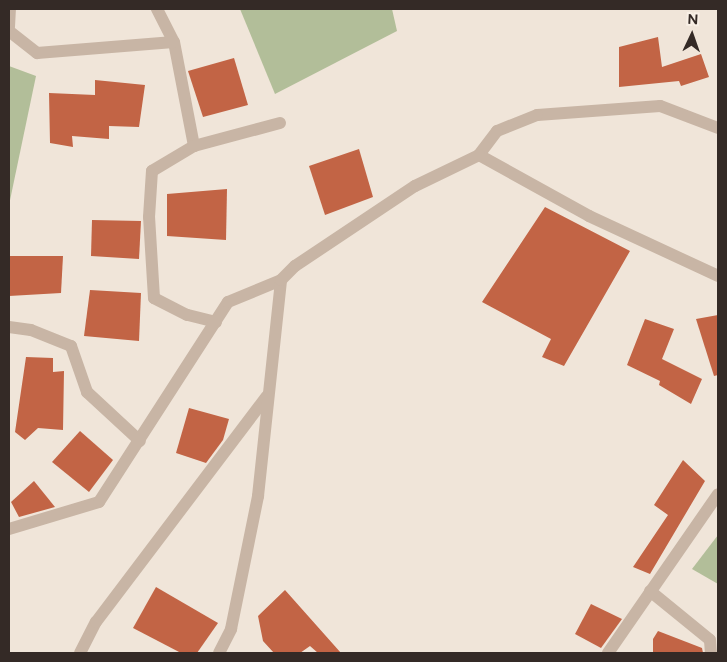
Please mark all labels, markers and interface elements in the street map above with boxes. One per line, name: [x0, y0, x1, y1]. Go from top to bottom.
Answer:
north arrow: [667, 10, 717, 60]
text: N: [687, 11, 699, 28]

